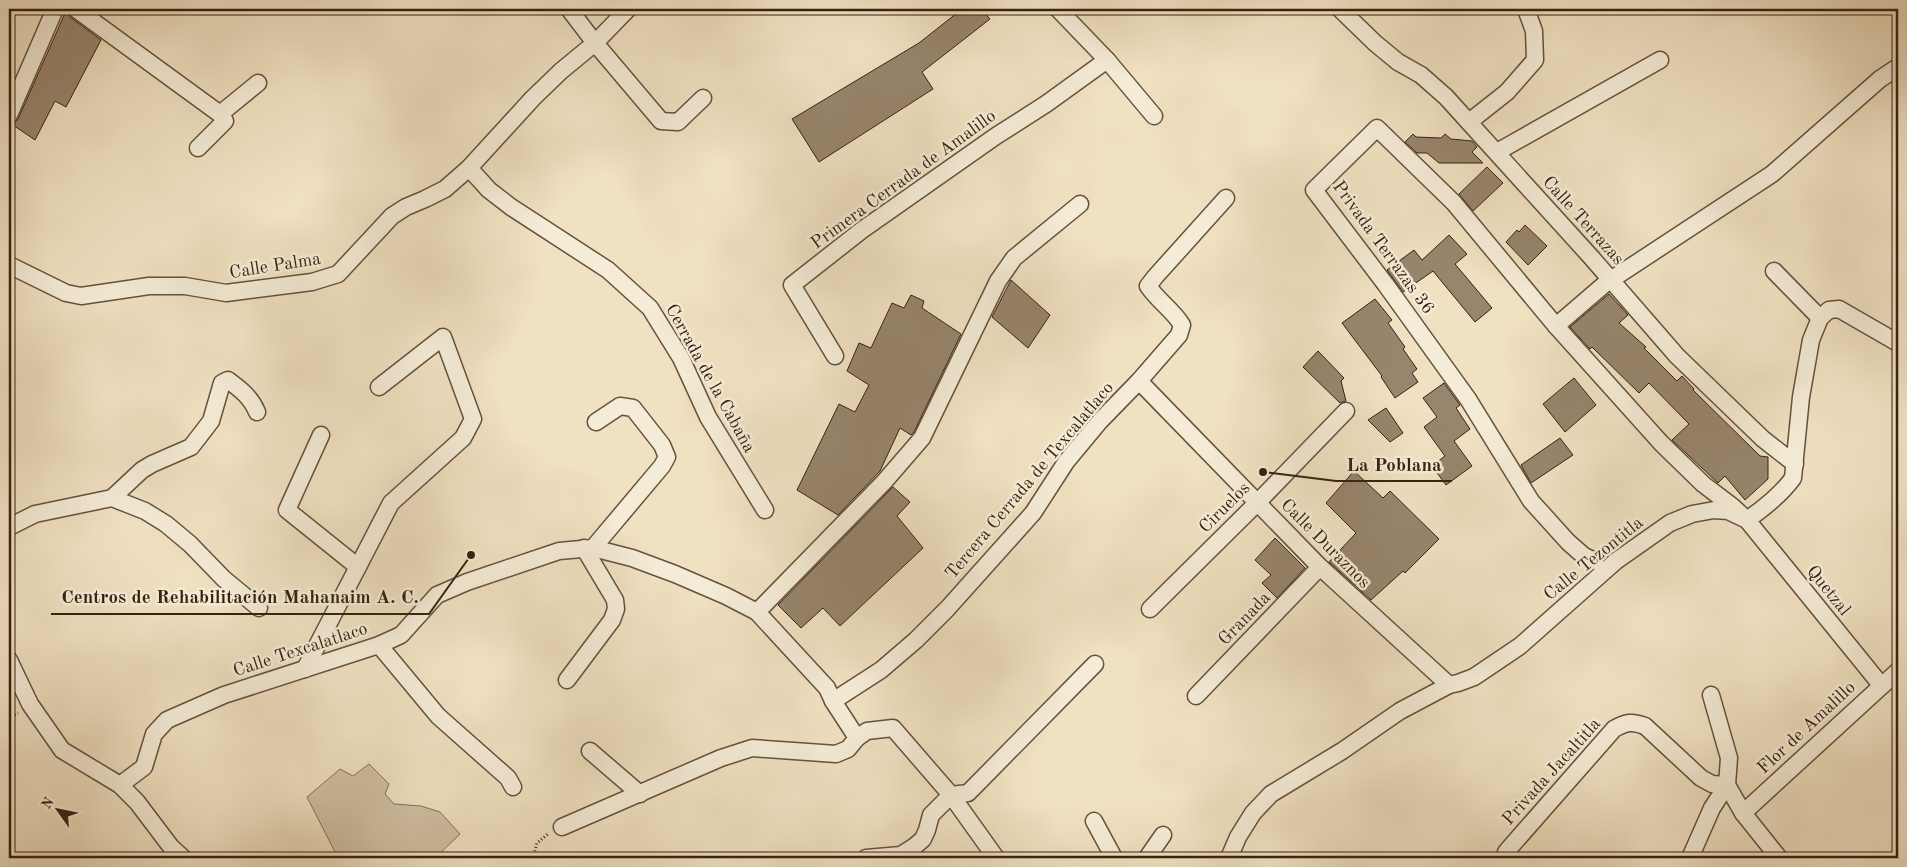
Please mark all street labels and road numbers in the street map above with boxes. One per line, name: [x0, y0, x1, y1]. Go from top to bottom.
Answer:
street label: Primera Cerrada de Amalillo: [808, 107, 999, 253]
street label: Calle Terrazas: [1539, 173, 1628, 269]
street label: Privada Terrazas 36: [1329, 178, 1437, 318]
street label: Calle Palma: [228, 250, 322, 282]
street label: Cerrada de la Cabaña: [662, 301, 758, 456]
street label: Tercera Cerrada de Texcalatlaco: [942, 379, 1117, 583]
street label: Ciruelos: [1196, 479, 1254, 537]
street label: Calle Duraznos: [1277, 496, 1374, 592]
street label: Calle Tezontitla: [1541, 513, 1647, 604]
street label: Quetzal: [1803, 562, 1854, 619]
street label: Granada: [1215, 589, 1274, 649]
street label: Calle Texcalatlaco: [231, 620, 370, 680]
street label: Flor de Amalillo: [1754, 678, 1859, 777]
street label: Privada Jacaltitla: [1499, 715, 1604, 829]

